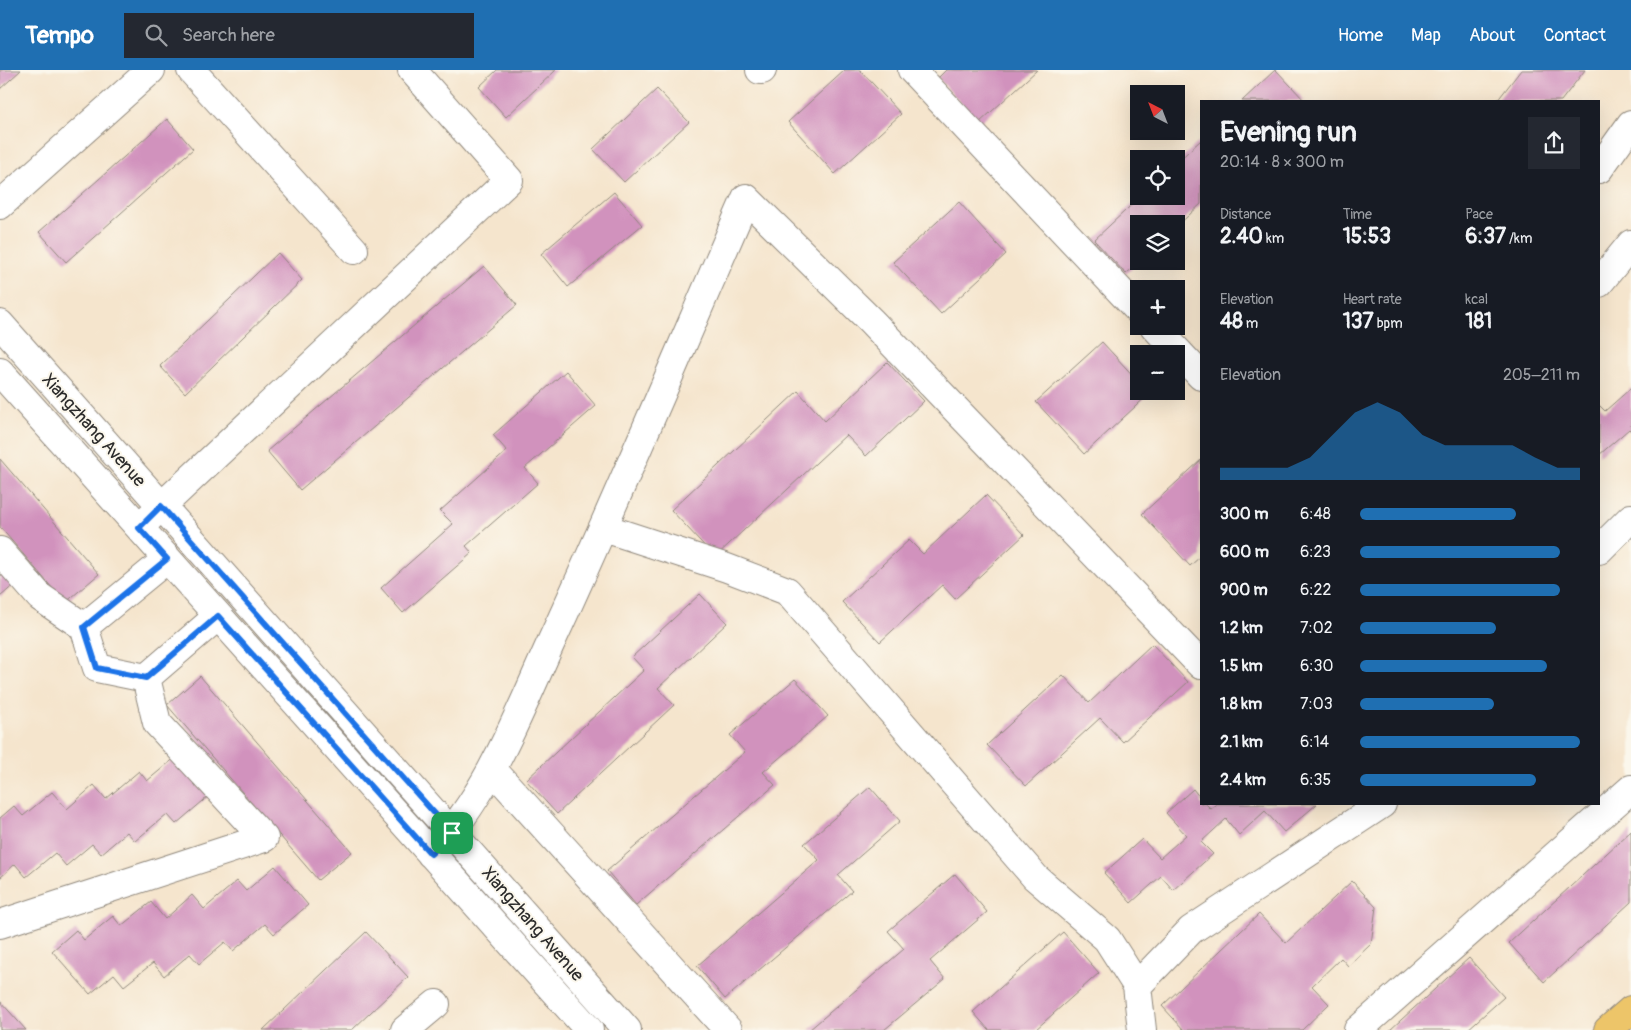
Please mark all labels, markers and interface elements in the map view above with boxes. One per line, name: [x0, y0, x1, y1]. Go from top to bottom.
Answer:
search box: [124, 13, 474, 58]
text: Tempo: [25, 21, 94, 50]
icon: search: [142, 21, 170, 49]
text: Search here: [182, 23, 275, 47]
text: Home: [1338, 24, 1383, 47]
text: Map: [1411, 24, 1441, 47]
text: About: [1469, 24, 1515, 47]
text: Contact: [1543, 24, 1606, 47]
north arrow: [1130, 85, 1185, 140]
map controls: [1130, 85, 1185, 400]
text: Evening run: [1220, 115, 1357, 150]
button: share: [1528, 117, 1580, 169]
button: locate: [1130, 150, 1185, 205]
text: 20:14 · 8 × 300 m: [1220, 152, 1344, 172]
text: Distance: [1220, 206, 1271, 223]
text: Time: [1343, 206, 1372, 223]
text: Pace: [1465, 206, 1493, 223]
button: layers: [1130, 215, 1185, 270]
text: 2.40: [1220, 223, 1263, 250]
text: 15:53: [1343, 223, 1391, 250]
text: 6:37: [1465, 223, 1506, 250]
text: km: [1263, 230, 1284, 247]
text: /km: [1506, 230, 1532, 247]
button: +: [1130, 280, 1185, 335]
text: Elevation: [1220, 291, 1273, 308]
text: Heart rate: [1343, 291, 1402, 308]
text: kcal: [1465, 291, 1488, 308]
text: 48: [1220, 308, 1243, 335]
text: 137: [1343, 308, 1374, 335]
text: 181: [1465, 308, 1492, 335]
text: m: [1243, 315, 1258, 332]
text: bpm: [1374, 315, 1403, 332]
button: −: [1130, 345, 1185, 400]
text: Elevation: [1220, 365, 1281, 385]
text: 205–211 m: [1503, 365, 1580, 385]
street label: Xiangzhang Avenue: [37, 369, 151, 492]
text: 300 m: [1220, 504, 1268, 524]
text: 6:48: [1300, 504, 1331, 524]
text: 600 m: [1220, 542, 1269, 562]
text: 6:23: [1300, 542, 1331, 562]
text: 900 m: [1220, 580, 1268, 600]
text: 6:22: [1300, 580, 1331, 600]
text: 1.2 km: [1220, 618, 1263, 638]
text: 7:02: [1300, 618, 1333, 638]
text: 1.5 km: [1220, 656, 1263, 676]
text: 6:30: [1300, 656, 1333, 676]
text: 1.8 km: [1220, 694, 1262, 714]
text: 7:03: [1300, 694, 1333, 714]
text: 2.1 km: [1220, 732, 1263, 752]
text: 6:14: [1300, 732, 1329, 752]
text: 2.4 km: [1220, 770, 1266, 790]
text: 6:35: [1300, 770, 1331, 790]
pin: [431, 812, 473, 854]
icon: arrive: [438, 819, 466, 847]
street label: Xiangzhang Avenue: [477, 862, 589, 987]

